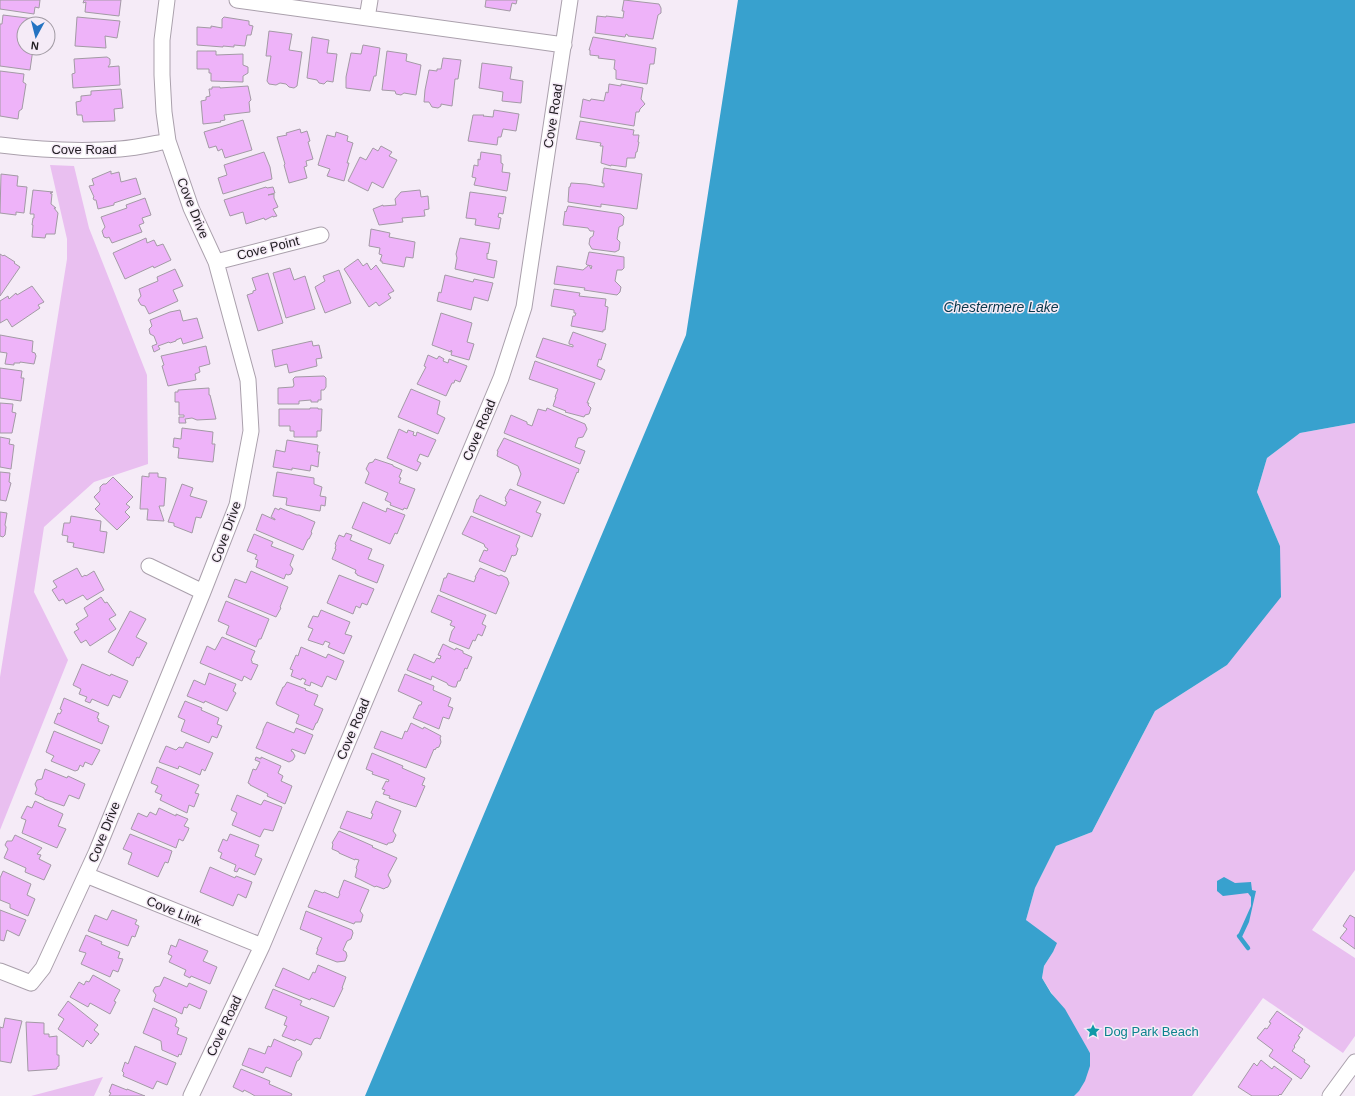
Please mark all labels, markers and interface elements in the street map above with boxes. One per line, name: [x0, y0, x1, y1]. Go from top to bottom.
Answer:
north arrow: [16, 16, 56, 56]
text: N: [30, 39, 39, 52]
street label: Cove Road: [541, 83, 565, 149]
street label: Cove Road: [51, 142, 117, 157]
street label: Cove Drive: [174, 175, 212, 241]
street label: Cove Point: [235, 233, 301, 263]
water label: Chestermere Lake: [943, 299, 1059, 315]
street label: Cove Road: [459, 397, 499, 463]
street label: Cove Drive: [208, 499, 244, 565]
street label: Cove Road: [333, 696, 373, 762]
street label: Cove Drive: [85, 799, 123, 865]
street label: Cove Link: [144, 893, 204, 929]
street label: Cove Road: [203, 993, 245, 1059]
place icon: Dog Park Beach: [1085, 1023, 1101, 1039]
place label: Dog Park Beach: [1104, 1024, 1199, 1039]

